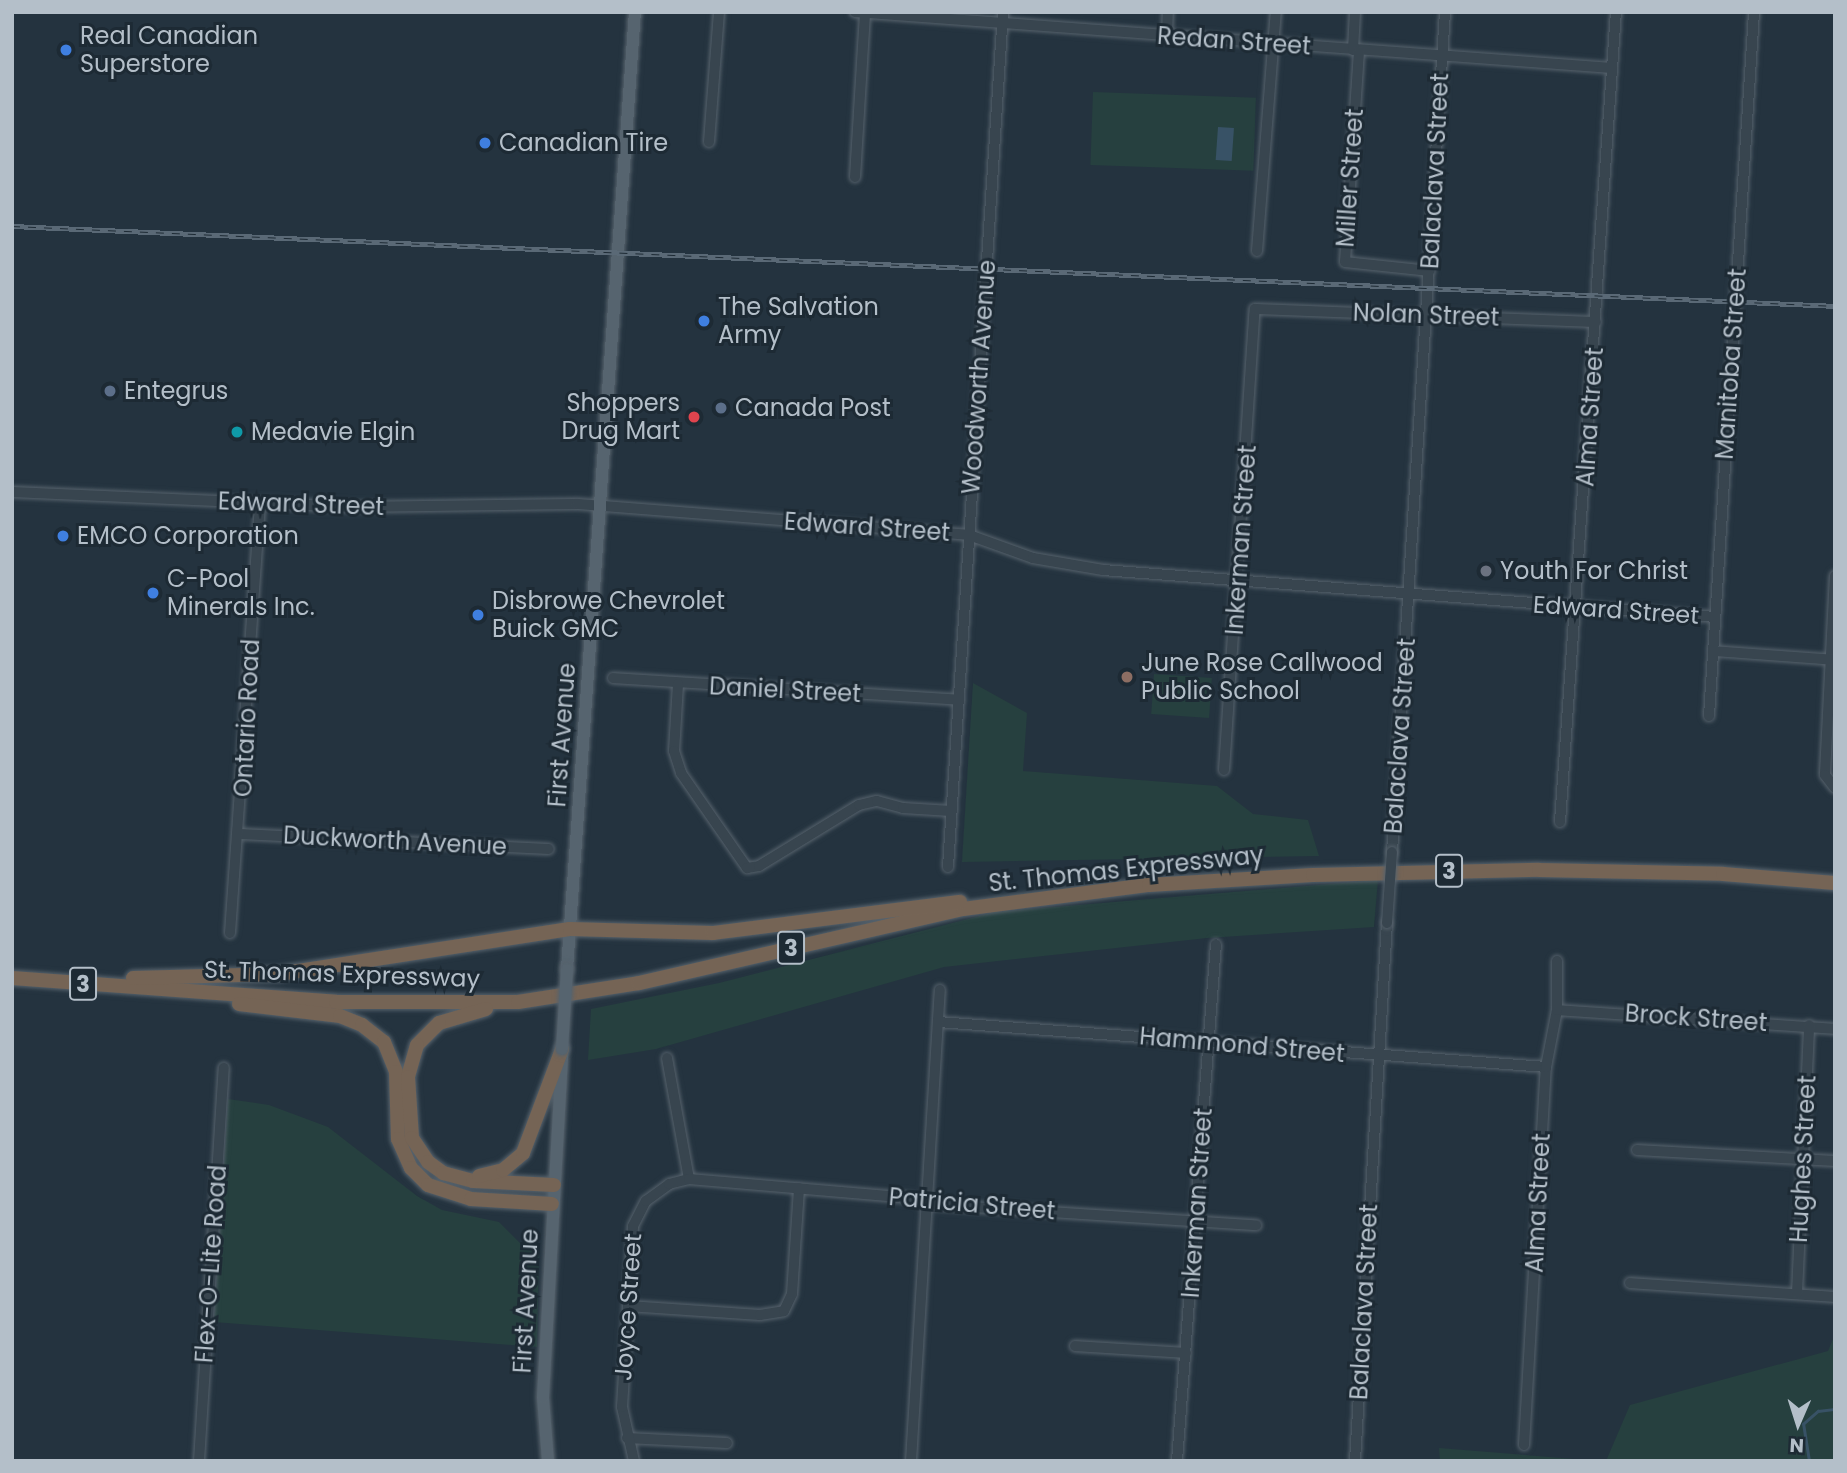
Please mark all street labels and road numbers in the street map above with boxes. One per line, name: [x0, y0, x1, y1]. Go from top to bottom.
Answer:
street label: Redan Street: [1156, 21, 1312, 61]
street label: Balaclava Street: [1415, 72, 1455, 270]
street label: Miller Street: [1331, 108, 1369, 248]
street label: Woodworth Avenue: [956, 259, 1002, 495]
street label: Manitoba Street: [1710, 268, 1752, 460]
street label: Nolan Street: [1352, 298, 1500, 332]
street label: Alma Street: [1571, 346, 1609, 488]
street label: Inkerman Street: [1220, 444, 1262, 636]
street label: Edward Street: [217, 487, 385, 521]
street label: Edward Street: [783, 507, 951, 547]
street label: Edward Street: [1532, 590, 1700, 630]
street label: Balaclava Street: [1379, 637, 1421, 835]
street label: Ontario Road: [228, 638, 266, 798]
street label: First Avenue: [543, 662, 581, 808]
street label: Daniel Street: [708, 672, 862, 708]
street label: Duckworth Avenue: [282, 821, 508, 861]
street label: St. Thomas Expressway: [987, 840, 1265, 898]
road number: 3: [1435, 852, 1463, 890]
road number: 3: [777, 928, 805, 967]
street label: St. Thomas Expressway: [203, 955, 481, 993]
road number: 3: [69, 965, 97, 1004]
street label: Brock Street: [1624, 999, 1768, 1037]
street label: Hammond Street: [1138, 1022, 1346, 1068]
street label: Hughes Street: [1784, 1075, 1822, 1243]
street label: Inkerman Street: [1176, 1107, 1218, 1299]
street label: Alma Street: [1520, 1132, 1556, 1274]
street label: Flex-O-Lite Road: [190, 1164, 232, 1364]
street label: Patricia Street: [888, 1182, 1056, 1226]
street label: Balaclava Street: [1344, 1203, 1384, 1401]
street label: First Avenue: [508, 1228, 544, 1374]
street label: Joyce Street: [608, 1232, 648, 1382]

